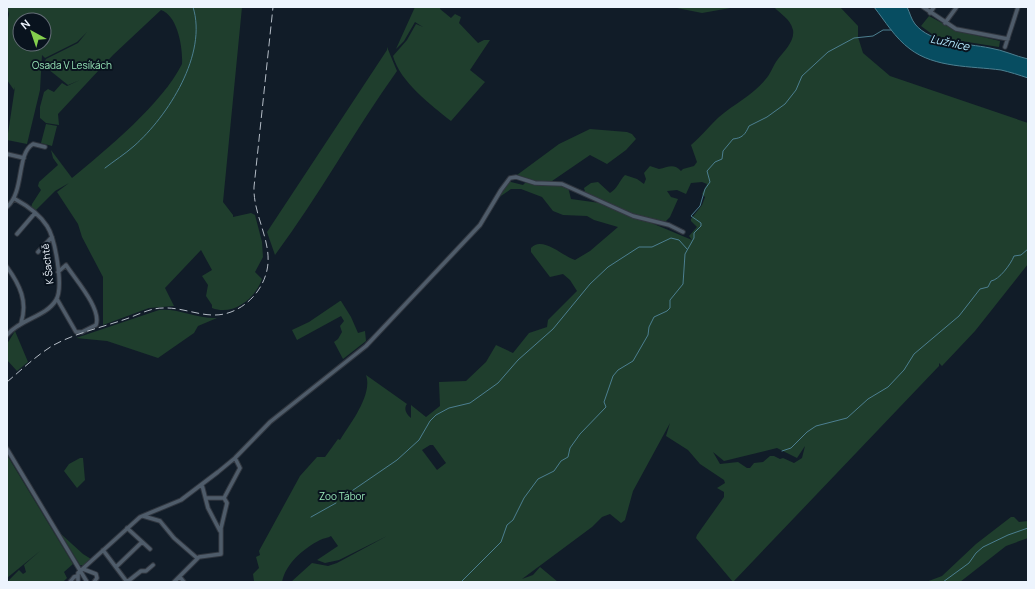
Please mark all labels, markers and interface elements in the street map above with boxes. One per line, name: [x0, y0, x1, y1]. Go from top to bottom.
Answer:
north arrow: [12, 12, 52, 52]
text: N: [17, 16, 33, 32]
water label: Lužnice: [929, 31, 971, 54]
park label: Osada V Lesíkách: [32, 58, 112, 72]
street label: K Šachtě: [38, 243, 56, 285]
park label: Zoo Tábor: [319, 489, 366, 503]

